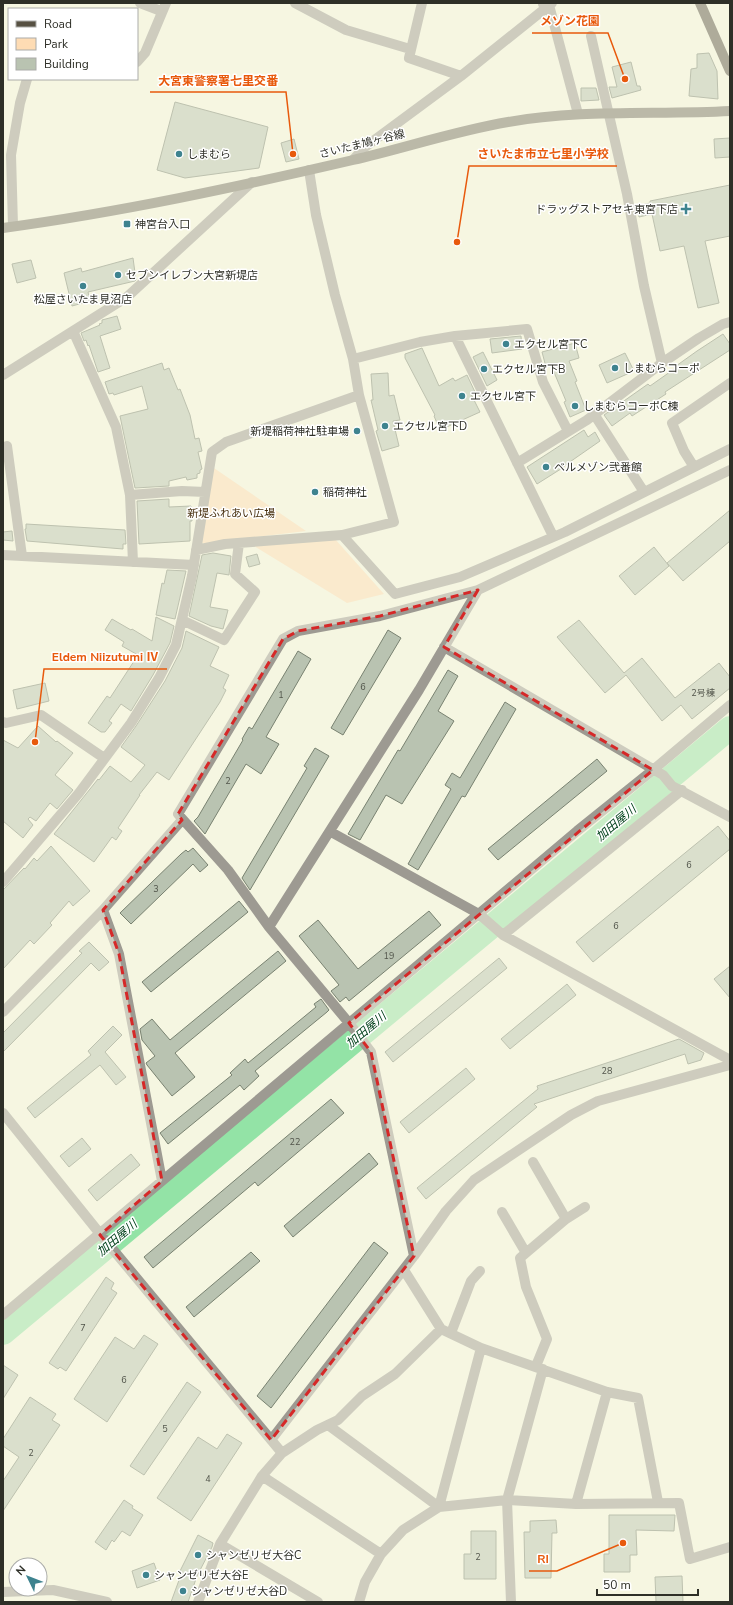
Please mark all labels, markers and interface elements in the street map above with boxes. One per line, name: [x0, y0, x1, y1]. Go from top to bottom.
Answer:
legend: [8, 8, 138, 80]
callout: メゾン花園: [532, 9, 608, 33]
text: メゾン花園: [540, 13, 600, 29]
text: Road: [44, 16, 72, 32]
text: Park: [44, 36, 69, 52]
text: Building: [44, 56, 89, 72]
callout: 大宮東警察署七里交番: [150, 68, 286, 92]
text: 大宮東警察署七里交番: [158, 73, 279, 89]
street label: さいたま鳩ヶ谷線: [318, 126, 406, 162]
callout: さいたま市立七里小学校: [469, 142, 617, 166]
text: さいたま市立七里小学校: [477, 146, 609, 162]
place label: しまむら: [187, 147, 231, 162]
marker: しまむら: [174, 149, 184, 159]
place label: ドラッグストアセキ東宮下店: [535, 202, 678, 217]
marker: ドラッグストアセキ東宮下店: [681, 204, 691, 214]
place label: 神宮台入口: [135, 217, 190, 232]
marker: 神宮台入口: [122, 219, 132, 229]
place label: セブンイレブン大宮新堤店: [126, 268, 258, 283]
marker: セブンイレブン大宮新堤店: [113, 270, 123, 280]
marker: 松屋さいたま見沼店: [78, 281, 88, 291]
place label: 松屋さいたま見沼店: [34, 292, 132, 307]
place label: エクセル宮下C: [514, 337, 587, 352]
marker: エクセル宮下C: [501, 339, 511, 349]
place label: しまむらコーポ: [623, 361, 700, 376]
place label: エクセル宮下B: [492, 362, 565, 377]
marker: しまむらコーポ: [610, 363, 620, 373]
marker: エクセル宮下B: [479, 364, 489, 374]
place label: エクセル宮下: [470, 389, 536, 404]
marker: エクセル宮下: [457, 391, 467, 401]
place label: しまむらコーポC棟: [583, 399, 678, 414]
marker: しまむらコーポC棟: [570, 401, 580, 411]
place label: エクセル宮下D: [393, 419, 467, 434]
marker: エクセル宮下D: [380, 421, 390, 431]
place label: 新堤稲荷神社駐車場: [250, 424, 349, 439]
marker: 新堤稲荷神社駐車場: [352, 426, 362, 436]
place label: ベルメゾン弐番館: [554, 460, 642, 475]
marker: ベルメゾン弐番館: [541, 462, 551, 472]
place label: 稲荷神社: [323, 485, 367, 500]
marker: 稲荷神社: [310, 487, 320, 497]
park label: 新堤ふれあい広場: [187, 506, 275, 521]
callout: Eldem Niizutumi Ⅳ: [44, 645, 167, 669]
text: Eldem Niizutumi Ⅳ: [52, 649, 158, 665]
house number: 6: [360, 681, 366, 693]
house number: 2号棟: [691, 687, 716, 699]
house number: 1: [278, 689, 284, 701]
house number: 2: [225, 775, 231, 787]
water label: 加田屋川: [592, 800, 641, 845]
house number: 6: [686, 859, 692, 871]
house number: 3: [153, 883, 159, 895]
house number: 6: [613, 920, 619, 932]
house number: 19: [384, 950, 394, 962]
water label: 加田屋川: [342, 1007, 391, 1052]
house number: 28: [602, 1065, 612, 1077]
house number: 22: [290, 1136, 300, 1148]
water label: 加田屋川: [93, 1215, 142, 1260]
house number: 7: [80, 1322, 86, 1334]
house number: 6: [121, 1374, 127, 1386]
house number: 5: [162, 1423, 168, 1435]
house number: 2: [28, 1447, 34, 1459]
house number: 4: [205, 1473, 211, 1485]
callout: RI: [529, 1547, 557, 1571]
place label: シャンゼリゼ大谷C: [206, 1548, 301, 1563]
marker: シャンゼリゼ大谷C: [193, 1550, 203, 1560]
house number: 2: [475, 1551, 481, 1563]
text: RI: [537, 1551, 549, 1567]
north arrow: [8, 1557, 48, 1597]
text: N: [13, 1562, 29, 1579]
place label: シャンゼリゼ大谷E: [154, 1568, 248, 1583]
marker: シャンゼリゼ大谷E: [141, 1570, 151, 1580]
scale bar: [597, 1571, 698, 1597]
text: 50 m: [603, 1577, 631, 1593]
place label: シャンゼリゼ大谷D: [191, 1584, 287, 1599]
marker: シャンゼリゼ大谷D: [178, 1586, 188, 1596]

